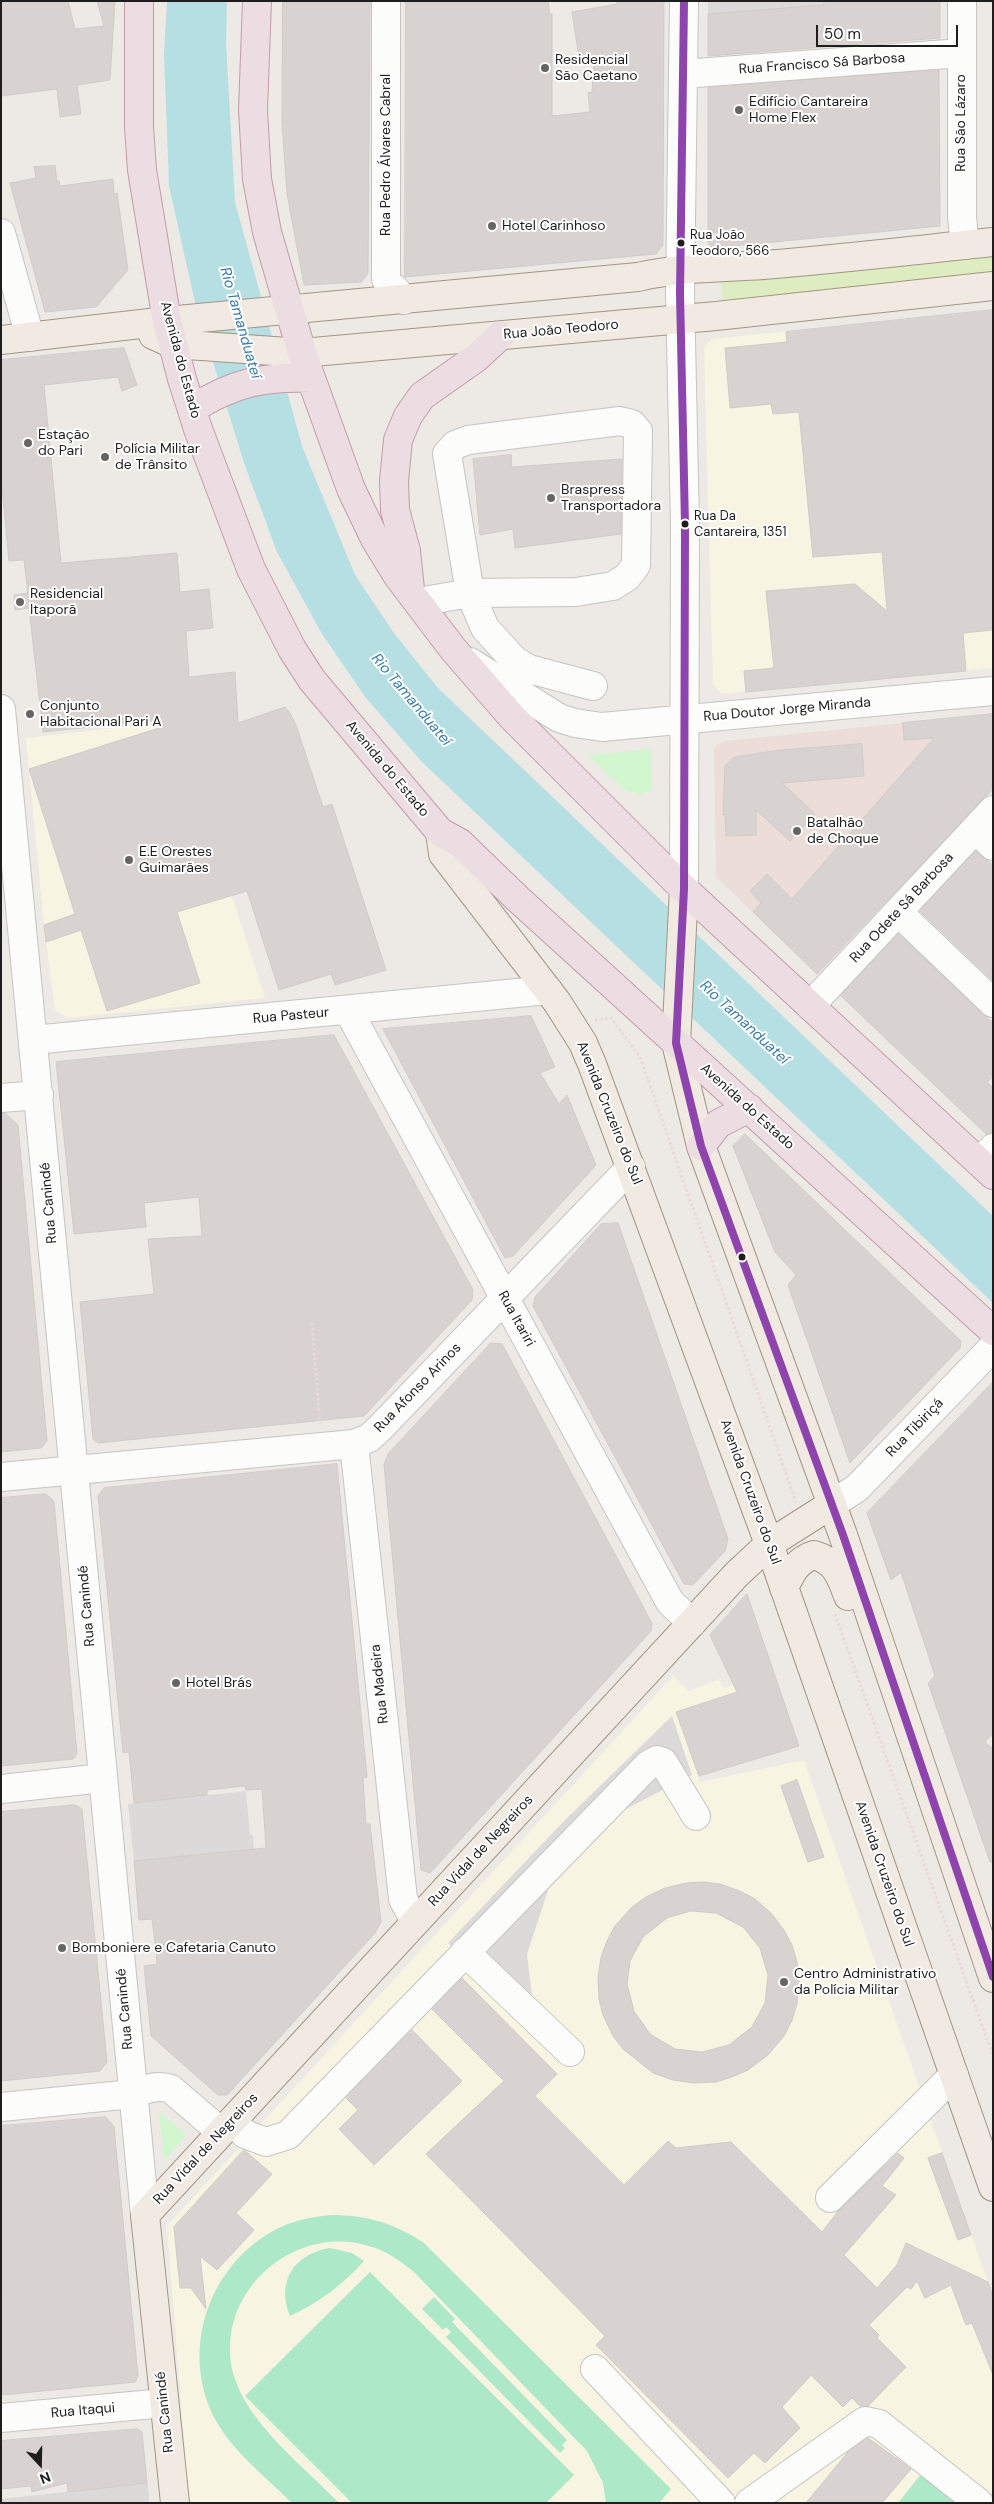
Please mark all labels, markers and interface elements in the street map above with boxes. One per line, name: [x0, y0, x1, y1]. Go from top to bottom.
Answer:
scale bar: [819, 15, 962, 47]
text: 50 m: [824, 24, 861, 44]
street label: Rua Francisco Sá Barbosa: [738, 50, 906, 78]
place label: Residencial São Caetano: [555, 52, 638, 84]
marker: Residencial São Caetano: [539, 62, 551, 74]
street label: Rua Pedro Álvares Cabral: [378, 74, 394, 236]
street label: Rua São Lázaro: [953, 74, 969, 172]
place label: Edifício Cantareira Home Flex: [749, 94, 868, 126]
marker: Edifício Cantareira Home Flex: [733, 104, 745, 116]
place label: Hotel Carinhoso: [502, 218, 606, 234]
marker: Hotel Carinhoso: [486, 220, 498, 232]
place label: Rua João Teodoro, 566: [690, 228, 769, 259]
marker: Rua João Teodoro, 566: [676, 238, 686, 248]
water label: Rio Tamanduateí: [215, 265, 265, 381]
street label: Avenida do Estado: [156, 300, 204, 420]
street label: Rua João Teodoro: [503, 317, 619, 343]
place label: Estação do Pari: [38, 427, 90, 460]
marker: Estação do Pari: [22, 437, 34, 449]
place label: Polícia Militar de Trânsito: [115, 441, 200, 474]
marker: Polícia Militar de Trânsito: [99, 451, 111, 463]
place label: Braspress Transportadora: [561, 482, 661, 514]
marker: Braspress Transportadora: [545, 492, 557, 504]
place label: Rua Da Cantareira, 1351: [694, 509, 787, 540]
marker: Rua Da Cantareira, 1351: [680, 519, 690, 529]
place label: Residencial Itaporã: [30, 586, 103, 618]
marker: Residencial Itaporã: [14, 596, 26, 608]
water label: Rio Tamanduateí: [367, 650, 455, 750]
street label: Rua Doutor Jorge Miranda: [703, 694, 871, 726]
place label: Conjunto Habitacional Pari A: [40, 698, 162, 730]
marker: Conjunto Habitacional Pari A: [24, 708, 36, 720]
street label: Avenida do Estado: [342, 717, 432, 821]
place label: Batalhão de Choque: [807, 815, 879, 848]
marker: Batalhão de Choque: [791, 825, 803, 837]
place label: E.E Orestes Guimarães: [139, 844, 212, 876]
street label: Rua Odete Sá Barbosa: [847, 849, 957, 967]
marker: E.E Orestes Guimarães: [123, 854, 135, 866]
water label: Rio Tamanduateí: [696, 977, 792, 1069]
street label: Rua Pasteur: [252, 1004, 330, 1028]
street label: Avenida Cruzeiro do Sul: [573, 1039, 645, 1187]
street label: Avenida do Estado: [697, 1060, 797, 1154]
street label: Rua Canindé: [37, 1162, 61, 1244]
unlabelled marker: [737, 1252, 747, 1262]
street label: Rua Itariri: [494, 1288, 538, 1350]
street label: Rua Afonso Arinos: [371, 1340, 465, 1436]
street label: Rua Tibiriçá: [883, 1395, 947, 1461]
street label: Avenida Cruzeiro do Sul: [716, 1417, 784, 1567]
street label: Rua Canindé: [75, 1565, 99, 1647]
street label: Rua Madeira: [367, 1643, 393, 1725]
place label: Hotel Brás: [186, 1675, 252, 1691]
marker: Hotel Brás: [170, 1677, 182, 1689]
street label: Rua Vidal de Negreiros: [425, 1792, 537, 1910]
street label: Avenida Cruzeiro do Sul: [851, 1799, 917, 1949]
place label: Bomboniere e Cafetaria Canuto: [72, 1940, 276, 1956]
marker: Bomboniere e Cafetaria Canuto: [56, 1942, 68, 1954]
place label: Centro Administrativo da Polícia Militar: [794, 1966, 936, 1998]
street label: Rua Canindé: [113, 1968, 137, 2050]
marker: Centro Administrativo da Polícia Militar: [778, 1976, 790, 1988]
street label: Rua Vidal de Negreiros: [150, 2090, 262, 2208]
street label: Rua Canindé: [152, 2371, 178, 2453]
street label: Rua Itaqui: [50, 2400, 116, 2422]
north arrow: [15, 2439, 65, 2489]
text: N: [37, 2468, 53, 2488]

